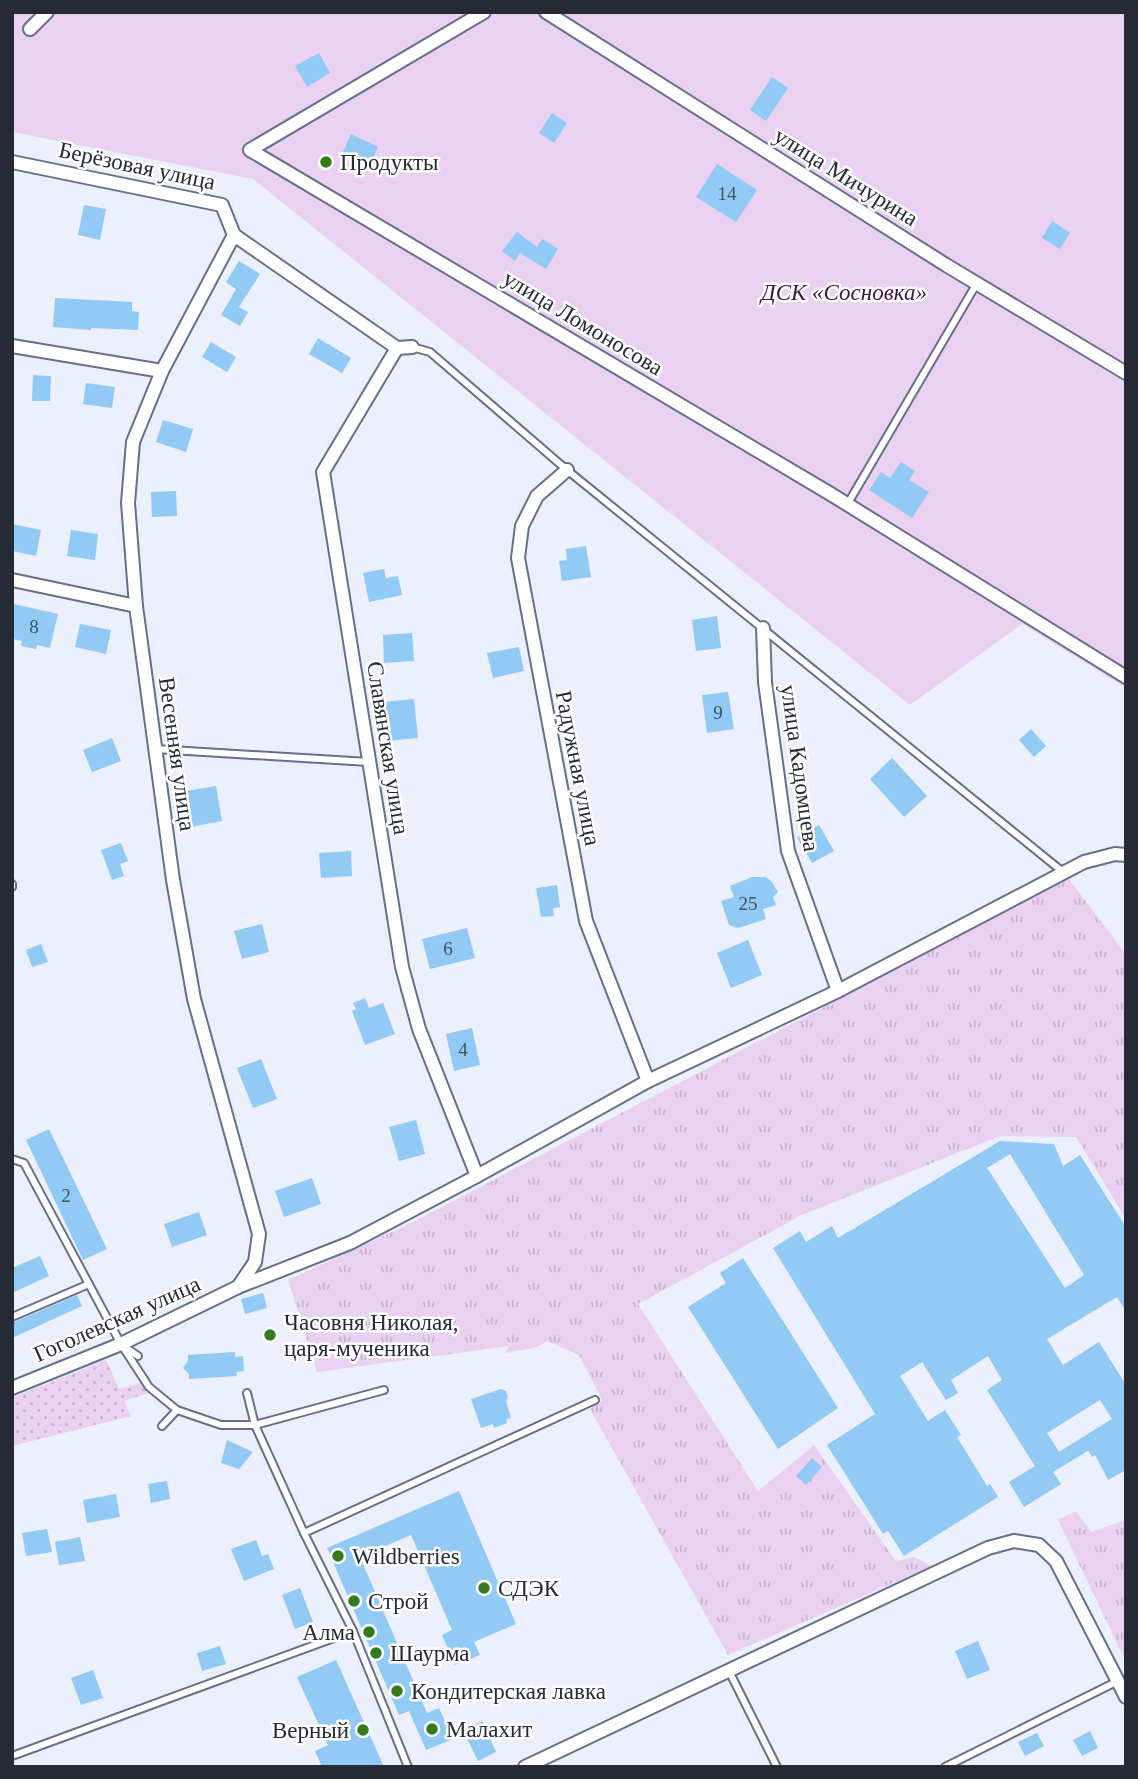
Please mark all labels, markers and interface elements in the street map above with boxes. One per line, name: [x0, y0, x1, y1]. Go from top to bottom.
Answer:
street label: улица Мичурина: [770, 123, 922, 231]
street label: Берёзовая улица: [56, 137, 218, 195]
place label: Продукты: [340, 150, 439, 175]
marker: Продукты: [318, 154, 334, 170]
house number: 14: [718, 183, 737, 204]
street label: улица Ломоносова: [499, 266, 667, 380]
park label: ДСК «Сосновка»: [759, 280, 927, 305]
house number: 8: [29, 616, 39, 637]
street label: Славянская улица: [362, 660, 414, 836]
street label: Весенняя улица: [154, 675, 200, 833]
street label: улица Кадомцева: [776, 683, 824, 853]
street label: Радужная улица: [551, 688, 605, 848]
house number: 9: [713, 702, 723, 723]
house number: 25: [739, 893, 758, 914]
house number: 6: [443, 938, 453, 959]
house number: 4: [458, 1039, 468, 1060]
house number: 2: [61, 1185, 71, 1206]
street label: Гоголевская улица: [30, 1271, 204, 1367]
place label: Часовня Николая, царя-мученика: [284, 1310, 459, 1361]
marker: Часовня Николая, царя-мученика: [262, 1327, 278, 1343]
place label: Wildberries: [352, 1544, 460, 1569]
marker: Wildberries: [330, 1548, 346, 1564]
place label: СДЭК: [498, 1576, 560, 1601]
marker: СДЭК: [476, 1580, 492, 1596]
place label: Строй: [368, 1589, 429, 1614]
marker: Строй: [346, 1593, 362, 1609]
place label: Алма: [302, 1620, 355, 1645]
marker: Алма: [361, 1624, 377, 1640]
place label: Шаурма: [390, 1641, 470, 1666]
marker: Шаурма: [368, 1645, 384, 1661]
place label: Кондитерская лавка: [411, 1679, 606, 1704]
marker: Кондитерская лавка: [389, 1683, 405, 1699]
place label: Малахит: [446, 1717, 532, 1742]
place label: Верный: [272, 1718, 349, 1743]
marker: Малахит: [424, 1721, 440, 1737]
marker: Верный: [355, 1722, 371, 1738]

